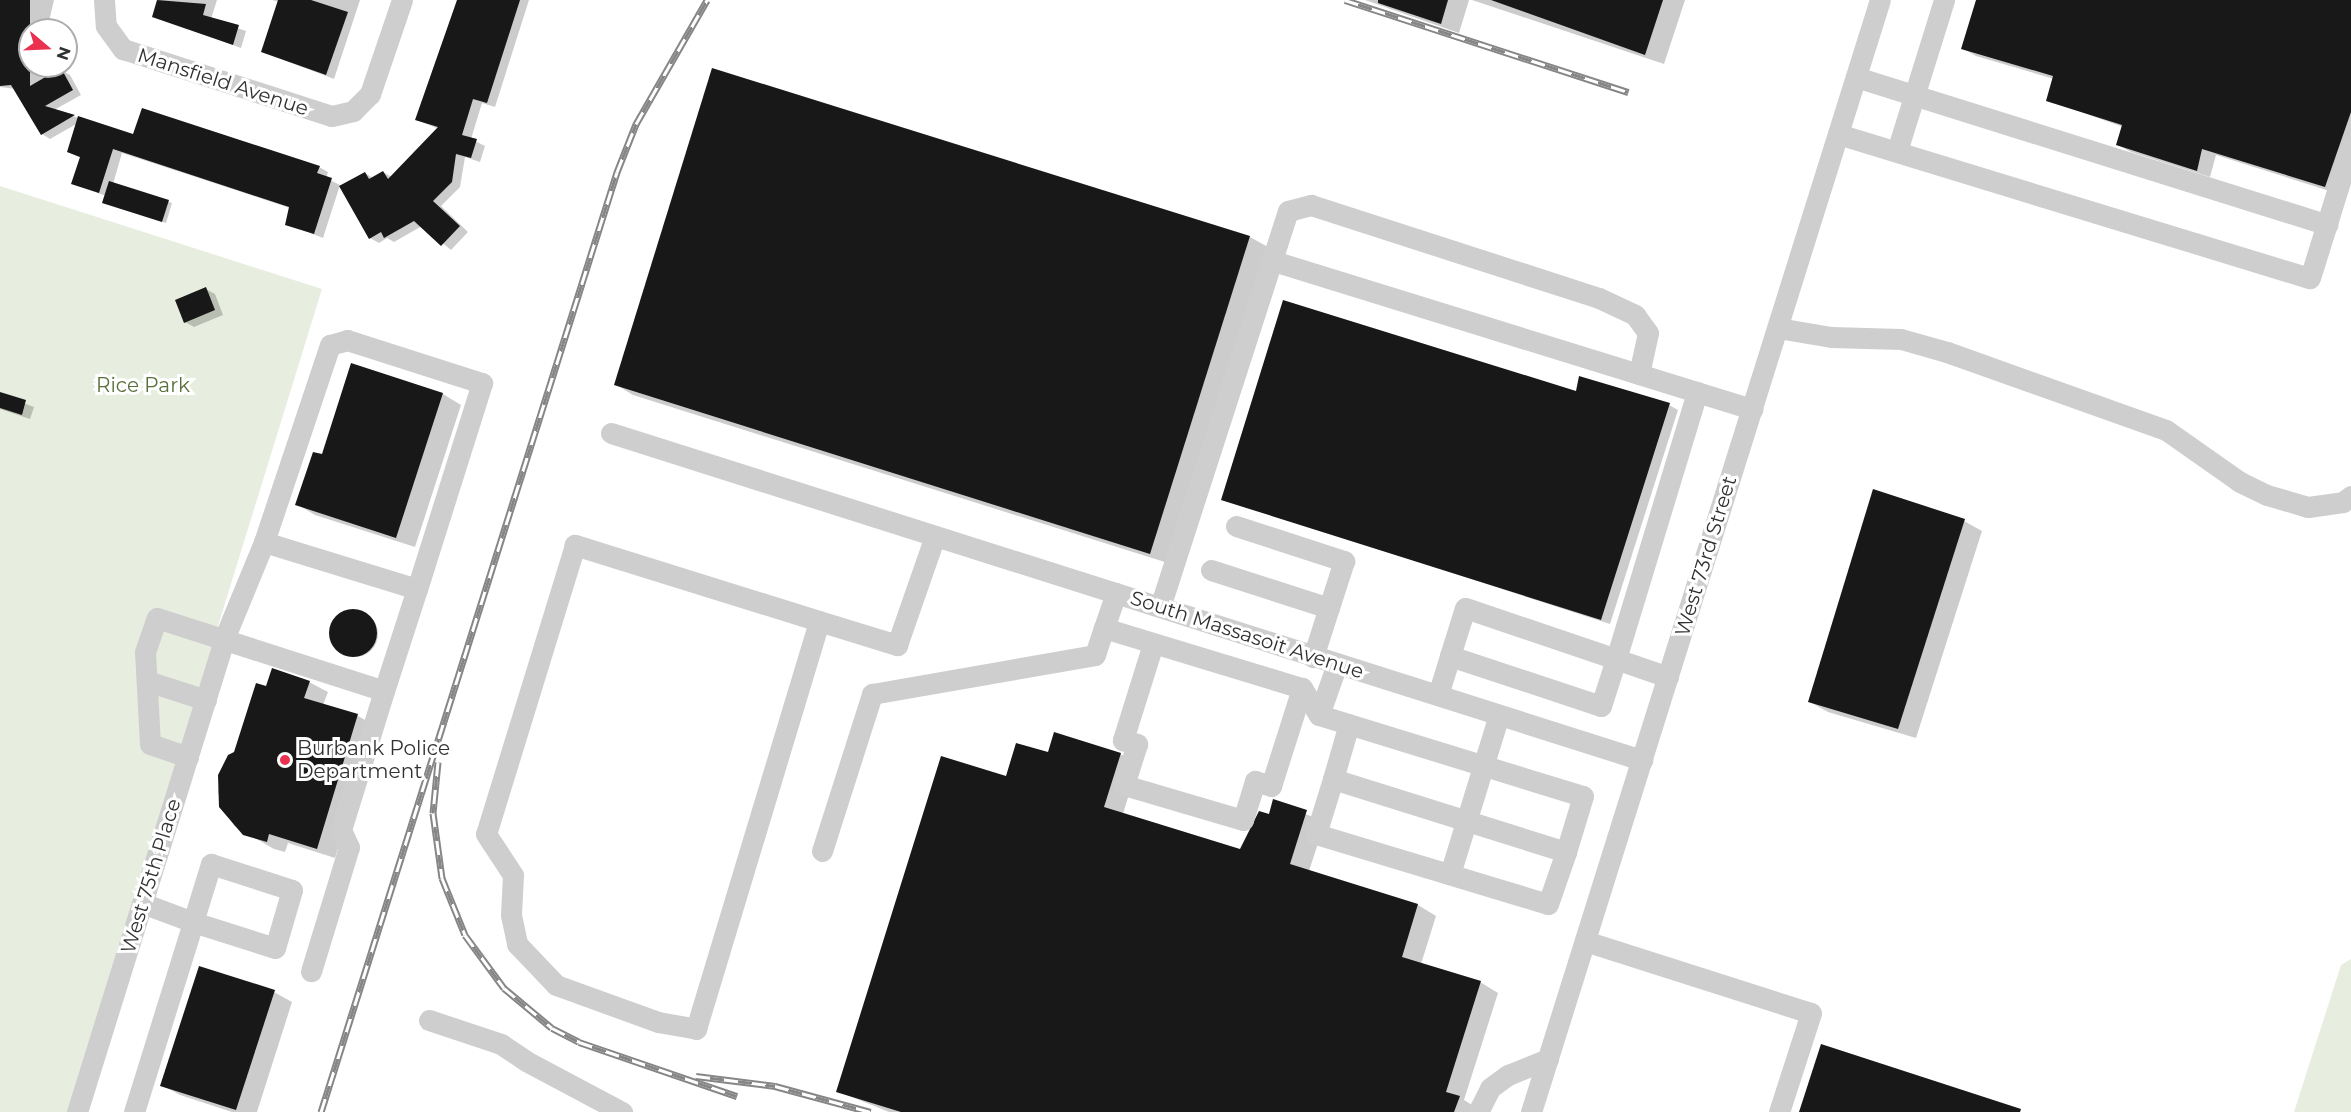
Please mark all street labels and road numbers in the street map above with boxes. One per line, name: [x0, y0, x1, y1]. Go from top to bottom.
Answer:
street label: Mansfield Avenue: [135, 43, 311, 121]
street label: West 73rd Street: [1670, 473, 1742, 639]
street label: South Massasoit Avenue: [1127, 586, 1367, 684]
street label: West 75th Place: [116, 796, 186, 956]

